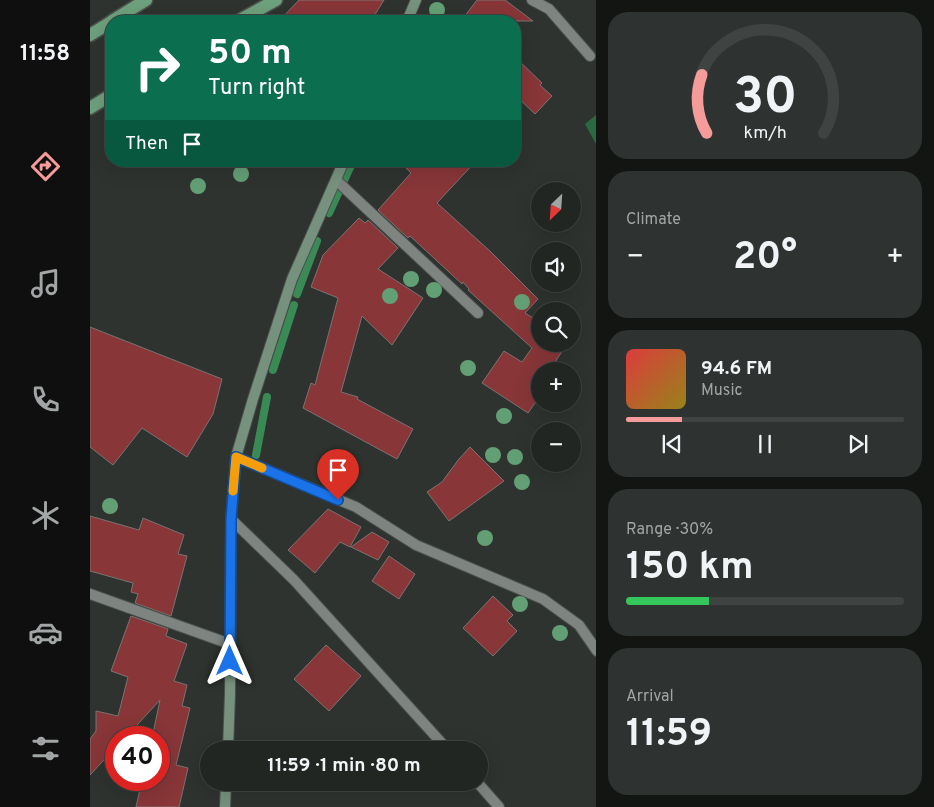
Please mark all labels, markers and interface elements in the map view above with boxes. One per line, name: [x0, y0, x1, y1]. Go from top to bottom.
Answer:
text: 50 m: [208, 32, 292, 76]
icon: right: [125, 35, 190, 100]
text: 11:58: [20, 41, 70, 68]
text: 30: [733, 66, 797, 132]
text: Turn right: [208, 75, 305, 102]
text: km/h: [743, 122, 787, 145]
icon: arrive: [178, 130, 206, 158]
text: Then: [125, 132, 168, 156]
icon: directions: [28, 149, 63, 184]
north arrow: [531, 182, 581, 232]
map controls: [531, 182, 581, 472]
text: Climate: [626, 210, 681, 230]
text: 20°: [733, 234, 797, 283]
text: −: [626, 240, 644, 276]
text: +: [886, 240, 904, 276]
button: sound: [531, 242, 581, 292]
icon: music: [28, 266, 63, 301]
button: search: [531, 302, 581, 352]
text: 94.6 FM: [701, 357, 772, 381]
button: +: [531, 362, 581, 412]
text: Music: [701, 381, 742, 401]
icon: phone: [28, 382, 63, 417]
button: −: [531, 422, 581, 472]
icon: previous: [658, 430, 686, 458]
icon: pause: [751, 430, 779, 458]
icon: next: [844, 430, 872, 458]
pin: [317, 449, 359, 500]
icon: arrive: [324, 456, 352, 484]
icon: climate: [28, 498, 63, 533]
text: Range · 30%: [626, 520, 713, 540]
text: 150 km: [626, 544, 753, 593]
icon: car: [28, 615, 63, 650]
position arrow: [203, 634, 255, 686]
text: Arrival: [626, 687, 674, 707]
text: 11:59: [626, 711, 712, 760]
speed limit sign: 40: [105, 726, 170, 791]
icon: filters: [28, 731, 63, 766]
text: 11:59 · 1 min · 80 m: [267, 754, 421, 778]

